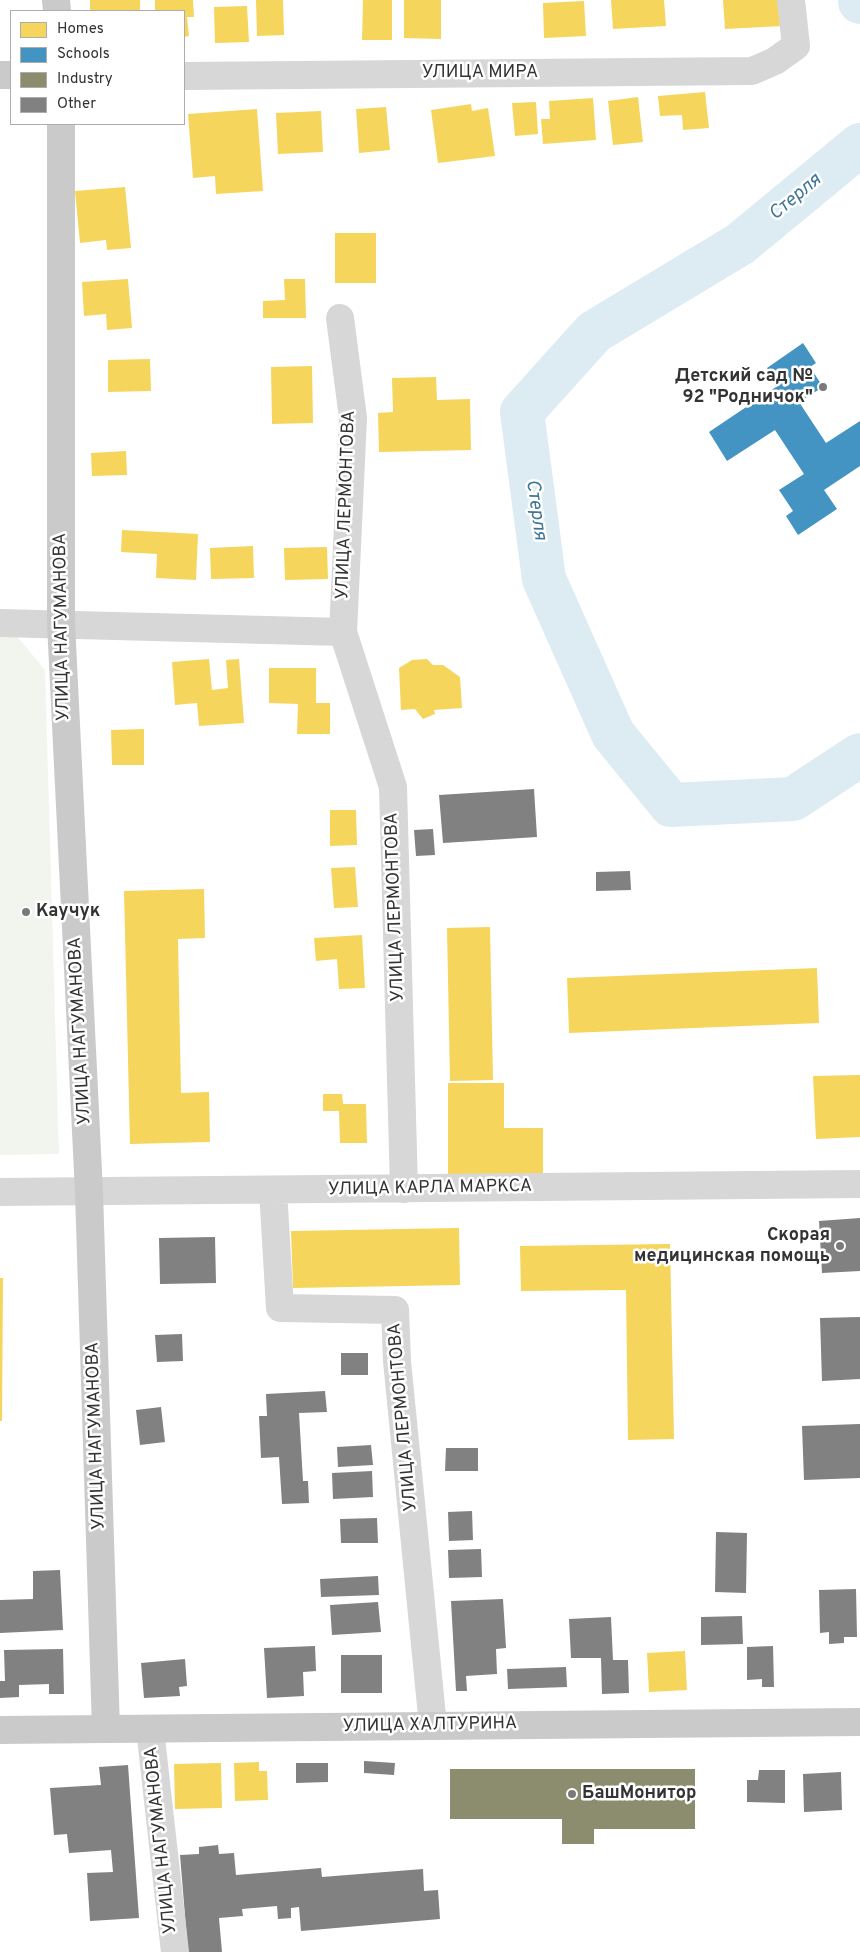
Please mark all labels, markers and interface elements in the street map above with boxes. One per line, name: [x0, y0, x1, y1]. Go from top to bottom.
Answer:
legend: [10, 10, 185, 125]
text: Homes: [57, 20, 104, 39]
text: Schools: [57, 45, 110, 64]
street label: УЛИЦА МИРА: [422, 62, 538, 84]
text: Industry: [57, 70, 113, 89]
text: Other: [57, 95, 96, 114]
water label: Стерля: [765, 170, 827, 226]
place label: Детский сад № 92 "Родничок": [675, 366, 813, 408]
marker: Детский сад № 92 "Родничок": [817, 381, 829, 393]
street label: УЛИЦА ЛЕРМОНТОВА: [333, 410, 361, 600]
water label: Стерля: [519, 478, 551, 542]
street label: УЛИЦА НАГУМАНОВА: [51, 533, 75, 721]
street label: УЛИЦА ЛЕРМОНТОВА: [382, 812, 410, 1002]
place label: Каучук: [36, 901, 100, 923]
marker: Каучук: [20, 906, 32, 918]
street label: УЛИЦА НАГУМАНОВА: [65, 937, 97, 1125]
street label: УЛИЦА КАРЛА МАРКСА: [328, 1176, 532, 1202]
place label: Скорая медицинская помощь: [634, 1225, 830, 1268]
marker: Скорая медицинская помощь: [834, 1240, 846, 1252]
street label: УЛИЦА ЛЕРМОНТОВА: [385, 1322, 423, 1512]
street label: УЛИЦА НАГУМАНОВА: [83, 1342, 111, 1530]
street label: УЛИЦА ХАЛТУРИНА: [343, 1714, 517, 1738]
street label: УЛИЦА НАГУМАНОВА: [141, 1745, 183, 1935]
place label: БашМонитор: [582, 1783, 696, 1805]
marker: БашМонитор: [566, 1788, 578, 1800]

